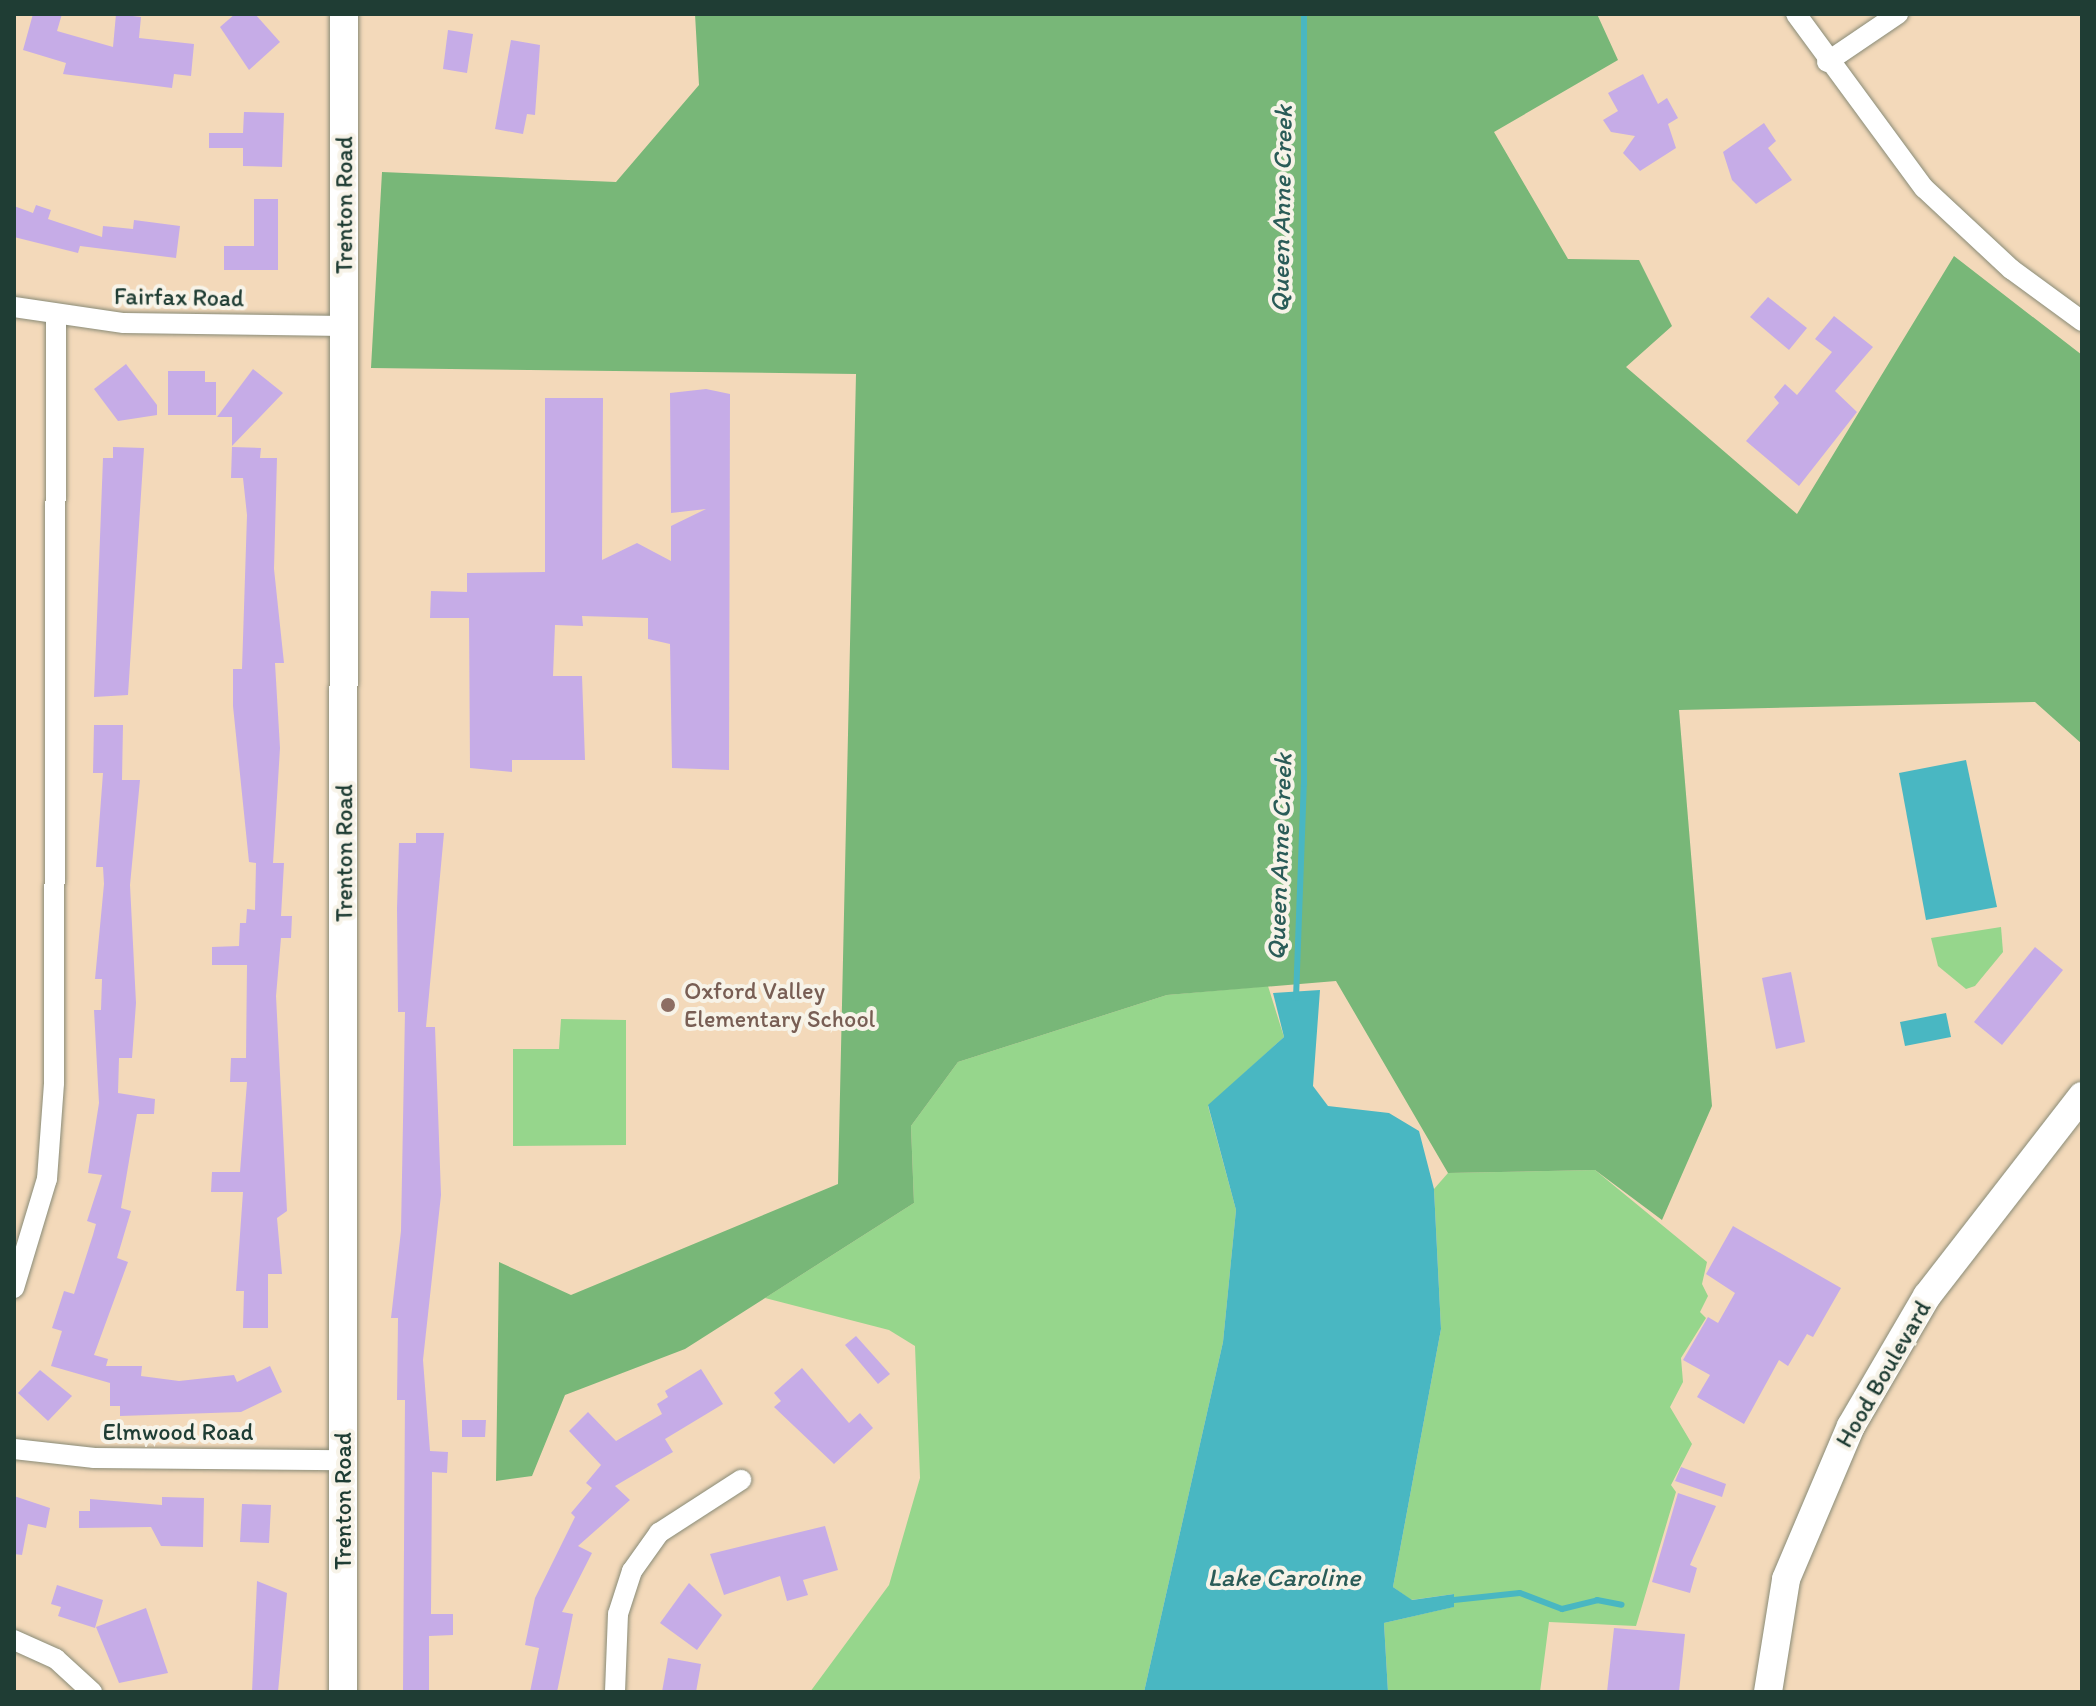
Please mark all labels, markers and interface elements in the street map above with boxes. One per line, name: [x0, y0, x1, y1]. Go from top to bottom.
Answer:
water label: Queen Anne Creek: [1265, 105, 1299, 313]
street label: Trenton Road: [330, 136, 358, 274]
street label: Fairfax Road: [114, 281, 244, 313]
water label: Queen Anne Creek: [1261, 753, 1299, 961]
street label: Trenton Road: [330, 784, 358, 922]
place label: Oxford Valley Elementary School: [684, 977, 875, 1033]
marker: Oxford Valley Elementary School: [659, 996, 677, 1014]
street label: Hood Boulevard: [1829, 1295, 1937, 1453]
street label: Elmwood Road: [103, 1418, 253, 1446]
street label: Trenton Road: [329, 1432, 357, 1570]
water label: Lake Caroline: [1207, 1562, 1361, 1594]

